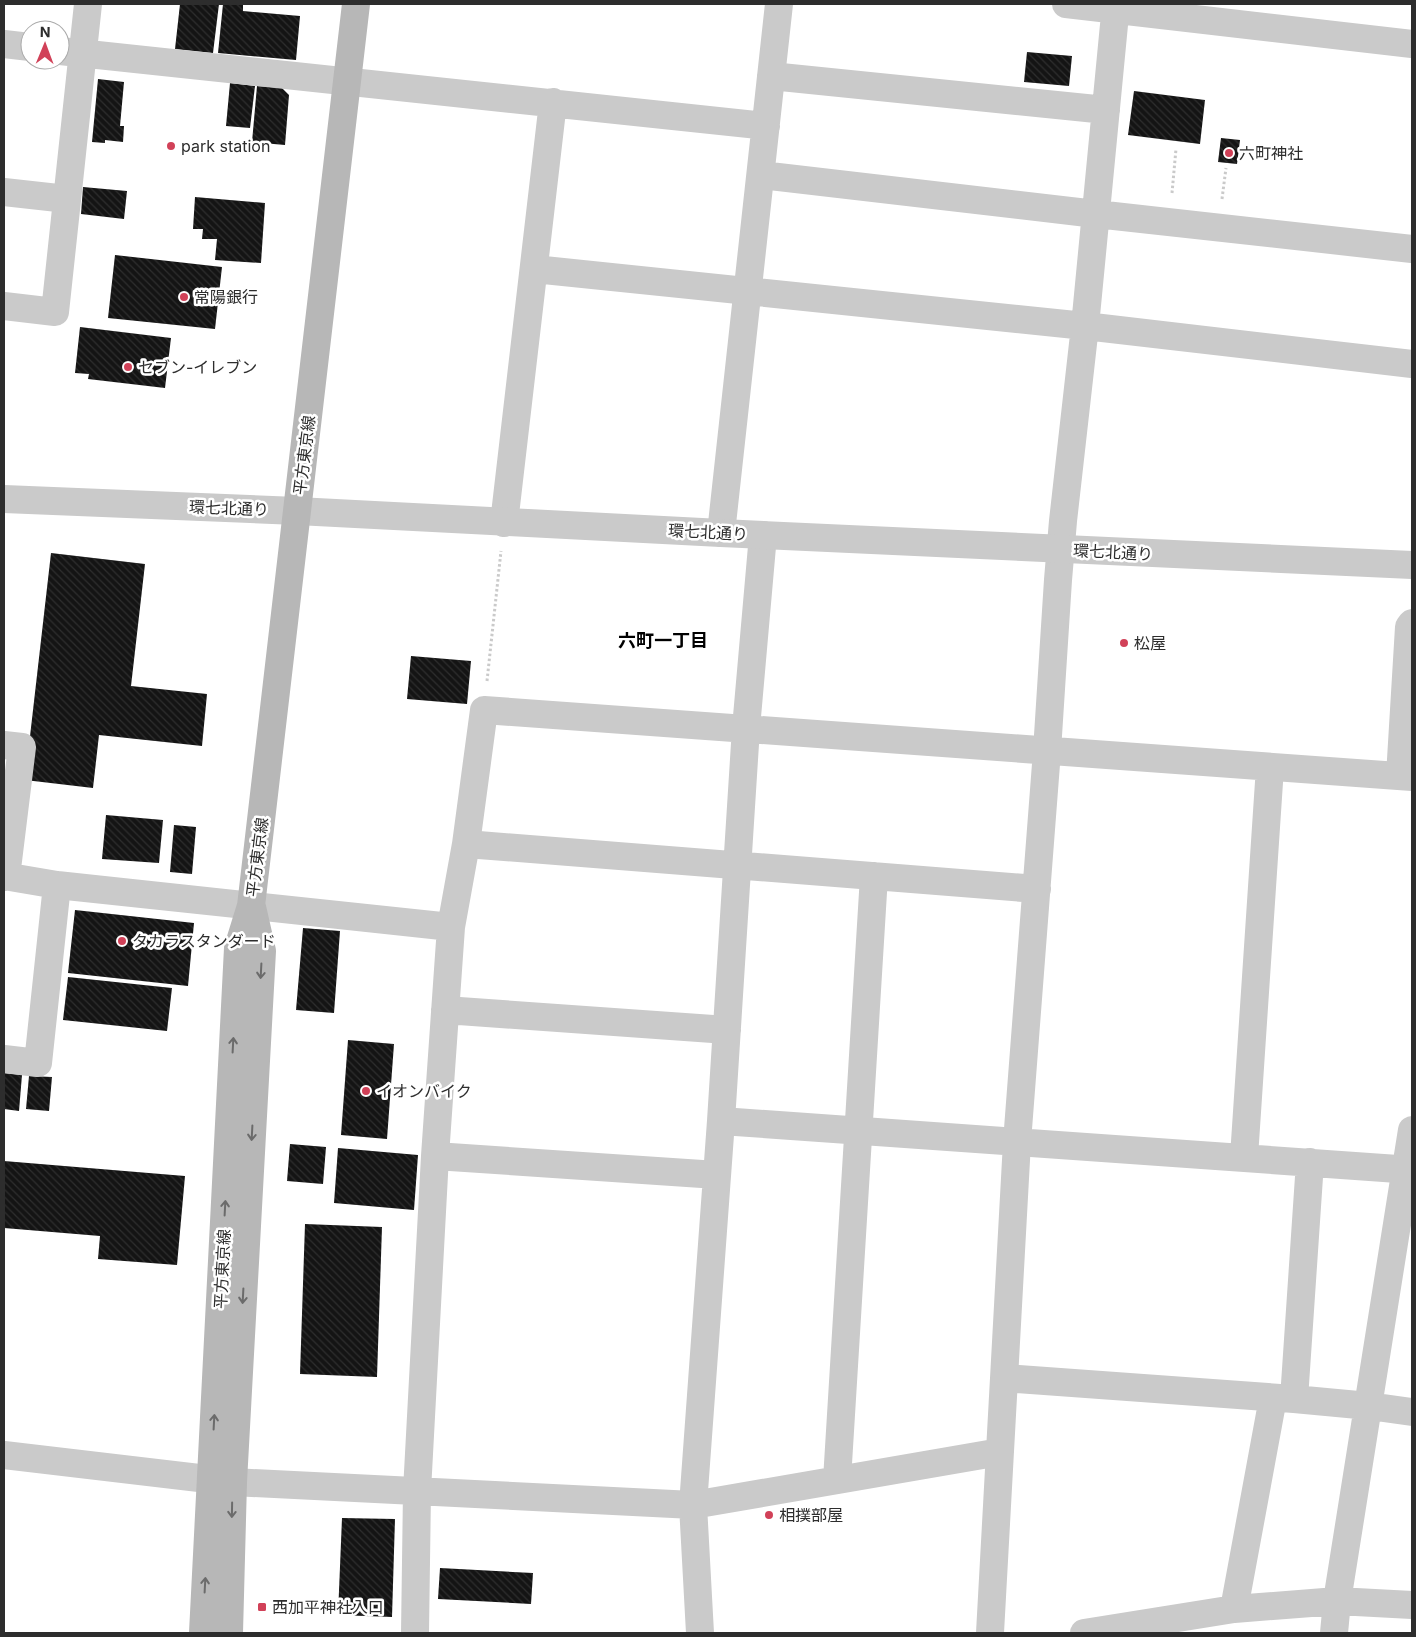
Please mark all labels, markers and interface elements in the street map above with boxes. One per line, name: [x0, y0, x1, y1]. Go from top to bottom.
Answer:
north arrow: [20, 20, 70, 70]
text: N: [40, 23, 51, 40]
place label: park station: [181, 136, 270, 156]
marker: park station: [165, 140, 177, 152]
place label: 六町神社: [1239, 143, 1303, 163]
marker: 六町神社: [1223, 147, 1235, 159]
place label: 常陽銀行: [194, 287, 258, 307]
marker: 常陽銀行: [178, 291, 190, 303]
place label: セブン-イレブン: [138, 357, 257, 377]
marker: セブン-イレブン: [122, 361, 134, 373]
street label: 平方東京線: [289, 414, 319, 496]
street label: 環七北通り: [189, 497, 269, 519]
street label: 環七北通り: [668, 520, 748, 544]
street label: 環七北通り: [1073, 540, 1153, 564]
district label: 六町一丁目: [618, 630, 708, 651]
place label: 松屋: [1134, 633, 1166, 653]
marker: 松屋: [1118, 637, 1130, 649]
street label: 平方東京線: [242, 816, 272, 898]
place label: タカラスタンダード: [132, 931, 276, 951]
marker: タカラスタンダード: [116, 935, 128, 947]
one-way arrow: [256, 963, 265, 979]
one-way arrow: [229, 1038, 238, 1054]
place label: イオンバイク: [376, 1081, 472, 1101]
marker: イオンバイク: [360, 1085, 372, 1097]
one-way arrow: [247, 1125, 256, 1141]
one-way arrow: [220, 1200, 230, 1216]
street label: 平方東京線: [210, 1229, 234, 1309]
one-way arrow: [238, 1287, 247, 1303]
one-way arrow: [209, 1415, 218, 1431]
one-way arrow: [227, 1502, 237, 1518]
place label: 相撲部屋: [779, 1505, 843, 1525]
marker: 相撲部屋: [763, 1509, 775, 1521]
one-way arrow: [201, 1577, 210, 1593]
place label: 西加平神社入口: [272, 1597, 384, 1617]
marker: 西加平神社入口: [256, 1601, 268, 1613]

